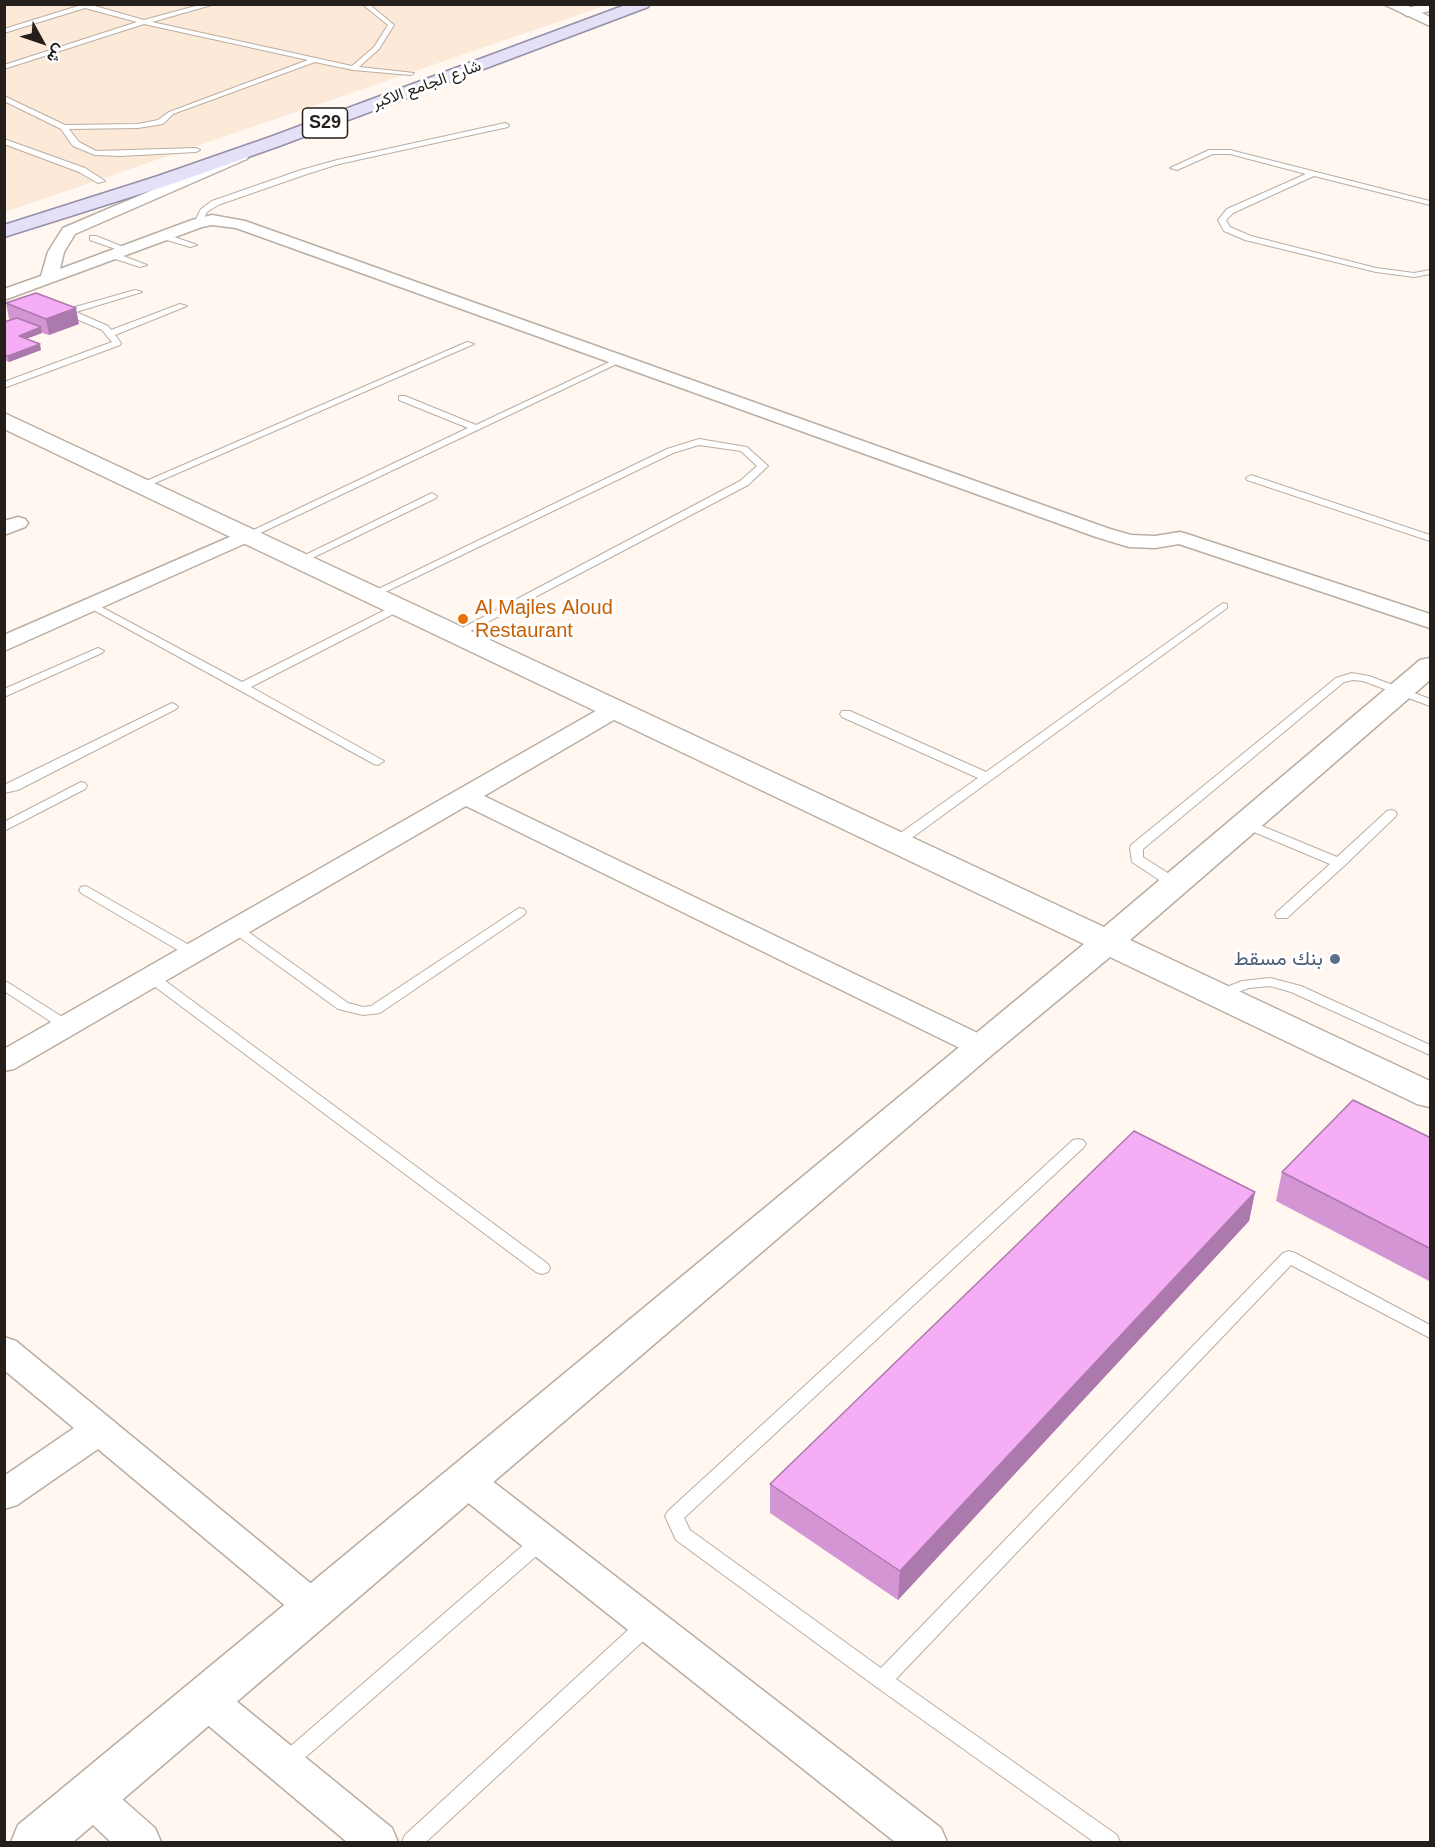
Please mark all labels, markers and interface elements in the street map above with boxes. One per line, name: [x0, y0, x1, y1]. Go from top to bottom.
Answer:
north arrow: [12, 12, 72, 72]
text: ش: [43, 41, 69, 67]
street label: شارع الجامع الاكبر: [370, 56, 484, 114]
road number: S29: [302, 108, 348, 138]
place label: Al Majles Aloud Restaurant: [475, 596, 613, 643]
marker: Al Majles Aloud Restaurant: [456, 612, 470, 626]
place label: بنك مسقط: [1234, 947, 1323, 971]
marker: بنك مسقط: [1328, 952, 1342, 966]

